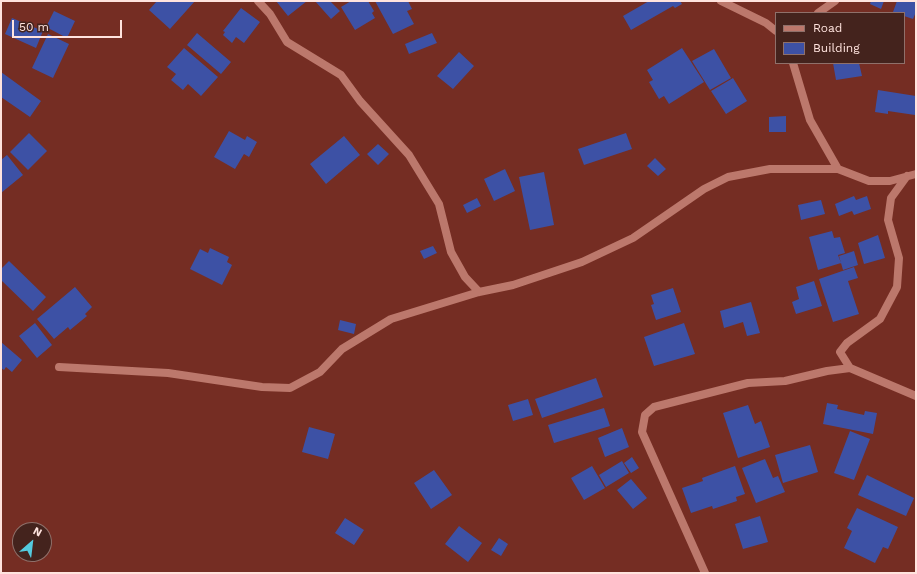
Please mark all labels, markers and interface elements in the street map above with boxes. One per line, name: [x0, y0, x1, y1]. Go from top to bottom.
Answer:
scale bar: [14, 12, 124, 38]
legend: [775, 12, 905, 64]
text: 50 m: [19, 20, 49, 34]
text: Road: [813, 21, 842, 35]
text: Building: [813, 41, 860, 55]
north arrow: [12, 522, 52, 562]
text: N: [31, 524, 44, 539]

